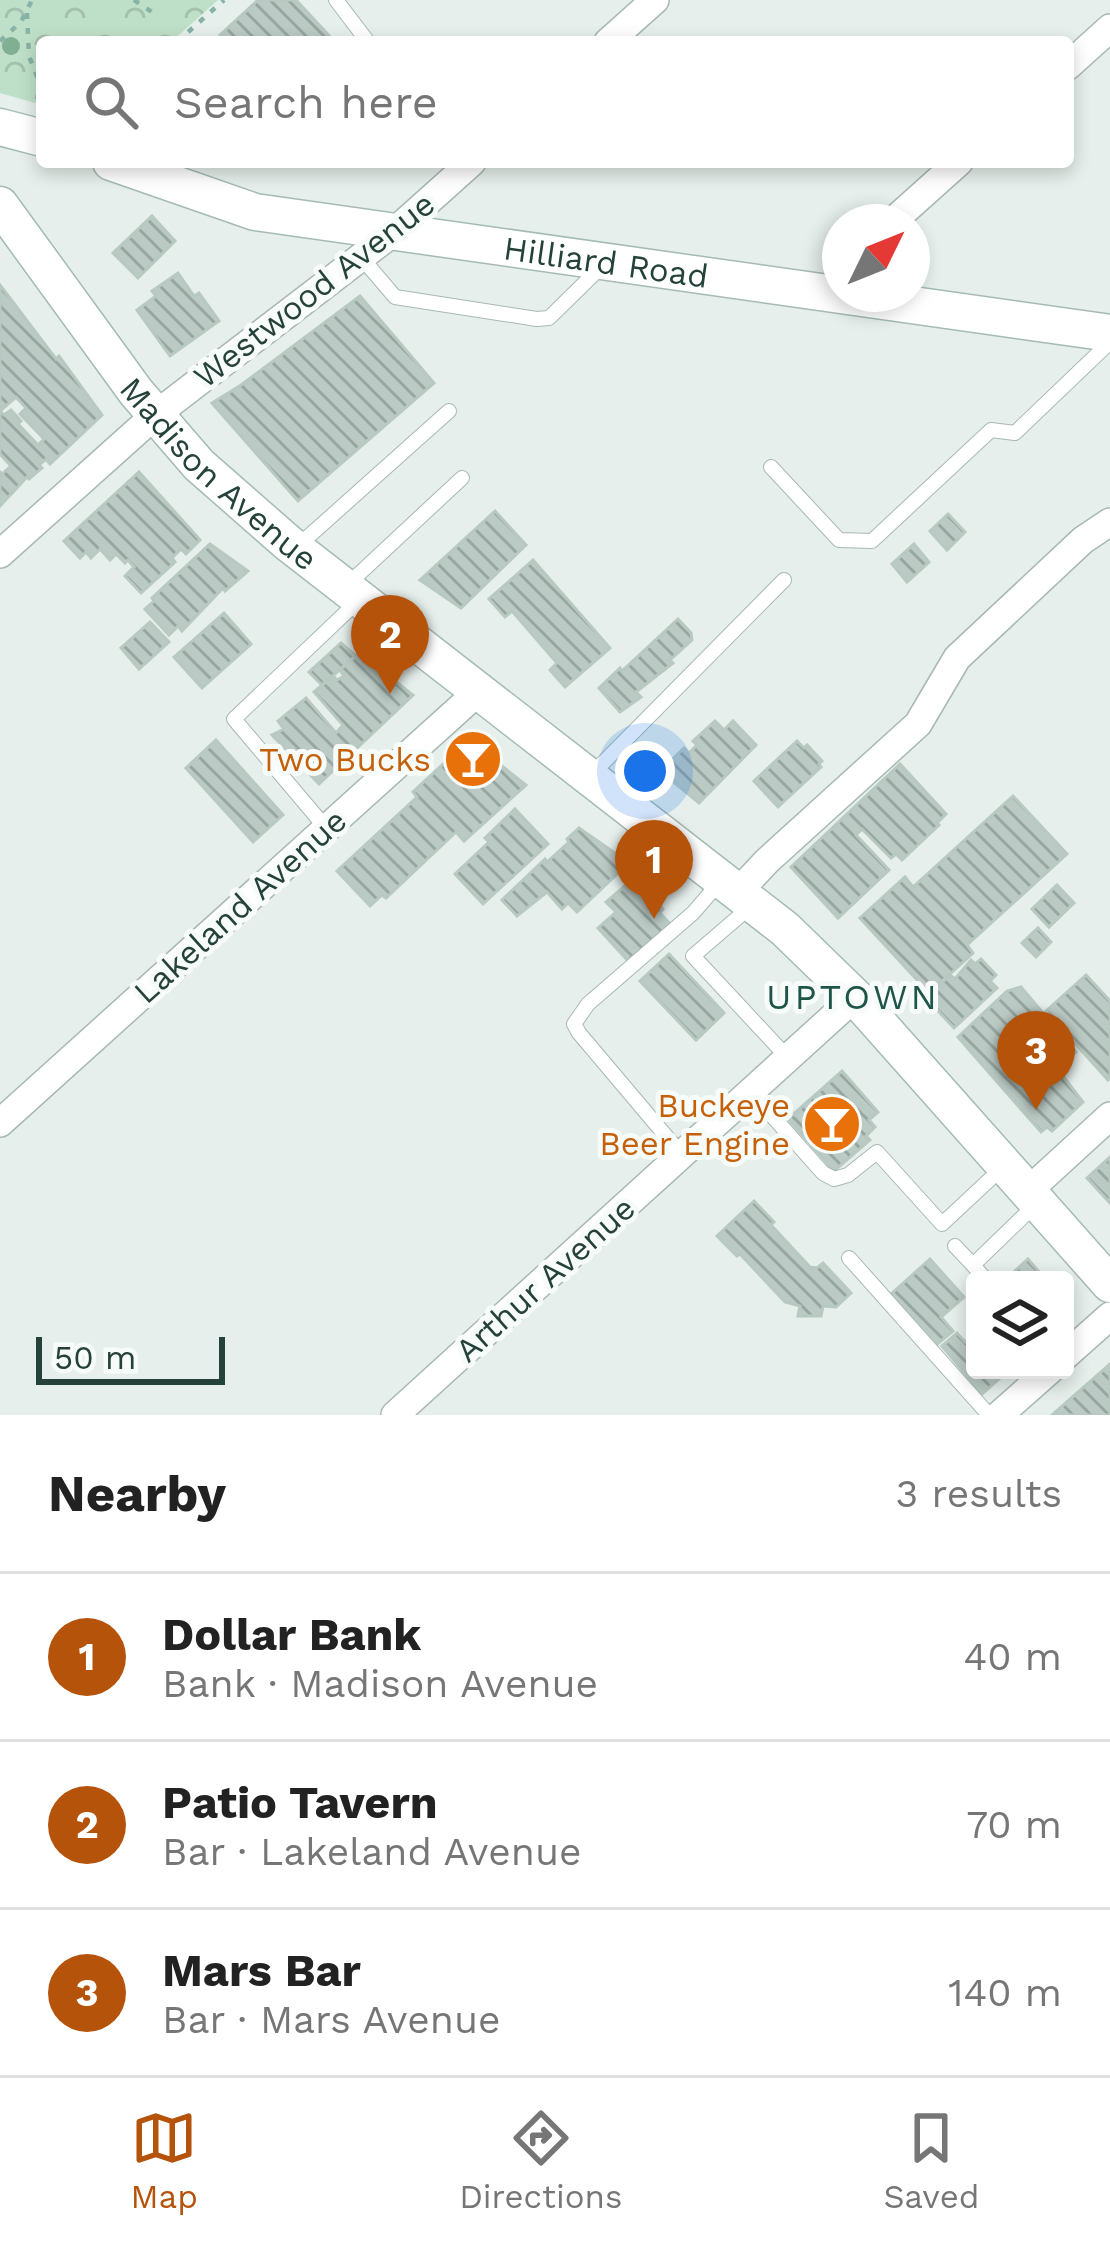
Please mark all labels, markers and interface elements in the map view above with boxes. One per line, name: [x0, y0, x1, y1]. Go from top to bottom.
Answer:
search box: [36, 36, 1074, 168]
icon: search: [78, 69, 144, 135]
text: Search here: [174, 76, 438, 129]
street label: Westwood Avenue: [186, 184, 442, 396]
north arrow: [822, 204, 930, 312]
street label: Hilliard Road: [501, 228, 711, 295]
street label: Madison Avenue: [112, 369, 325, 578]
pin: 2: [351, 595, 429, 694]
bar icon: Two Bucks: [442, 728, 504, 790]
place label: Two Bucks: [259, 740, 431, 779]
your location: [615, 741, 675, 801]
street label: Lakeland Avenue: [126, 800, 354, 1012]
pin: 1: [615, 820, 693, 919]
district label: UPTOWN: [766, 976, 940, 1018]
pin: 3: [997, 1011, 1075, 1110]
place label: Buckeye Beer Engine: [599, 1086, 790, 1163]
bar icon: Buckeye Beer Engine: [801, 1093, 863, 1155]
street label: Arthur Avenue: [447, 1188, 643, 1370]
map controls: [966, 1271, 1074, 1379]
button: layers: [966, 1271, 1074, 1379]
scale bar: [36, 1331, 225, 1384]
text: 50 m: [54, 1338, 136, 1377]
text: Nearby: [48, 1464, 226, 1523]
text: 3 results: [896, 1471, 1062, 1516]
text: Dollar Bank: [162, 1608, 421, 1661]
text: 1: [79, 1634, 95, 1679]
text: 40 m: [963, 1634, 1062, 1679]
text: Bank · Madison Avenue: [162, 1661, 598, 1706]
text: Patio Tavern: [162, 1776, 438, 1829]
text: 2: [75, 1802, 99, 1847]
text: 70 m: [966, 1802, 1062, 1847]
text: Bar · Lakeland Avenue: [162, 1829, 582, 1874]
text: Mars Bar: [162, 1944, 361, 1997]
text: 3: [75, 1970, 99, 2015]
text: 140 m: [948, 1970, 1062, 2015]
text: Bar · Mars Avenue: [162, 1997, 500, 2042]
tab: Map: [131, 2105, 198, 2216]
tab: Directions: [459, 2105, 622, 2216]
tab: Saved: [884, 2105, 979, 2216]

